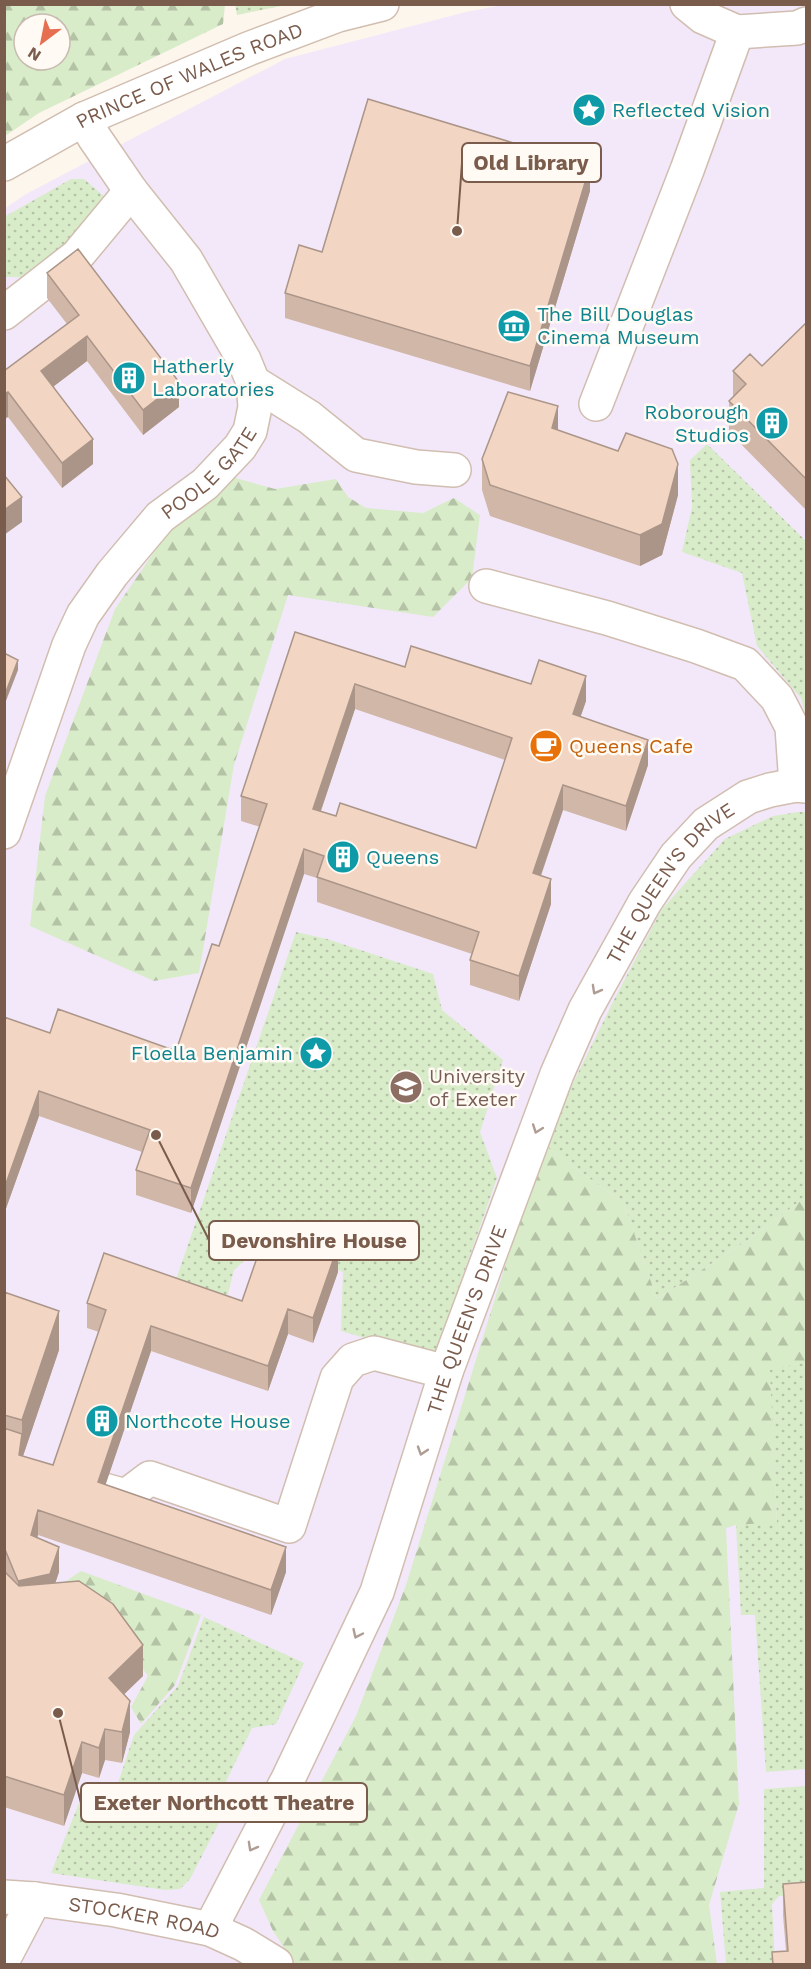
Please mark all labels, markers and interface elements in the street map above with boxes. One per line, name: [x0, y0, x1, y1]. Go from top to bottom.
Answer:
north arrow: [12, 12, 72, 72]
street label: PRINCE OF WALES ROAD: [71, 17, 306, 133]
text: N: [24, 43, 44, 65]
place icon: Reflected Vision: [571, 92, 607, 128]
place label: Reflected Vision: [612, 98, 770, 122]
callout: Old Library: [462, 143, 601, 182]
text: Old Library: [473, 150, 589, 175]
place label: The Bill Douglas Cinema Museum: [537, 302, 699, 349]
museum icon: The Bill Douglas Cinema Museum: [496, 308, 532, 344]
place label: Hatherly Laboratories: [152, 354, 275, 401]
building icon: Hatherly Laboratories: [111, 360, 147, 396]
place label: Roborough Studios: [644, 400, 749, 447]
building icon: Roborough Studios: [754, 405, 790, 441]
street label: POOLE GATE: [156, 422, 262, 524]
cafe icon: Queens Cafe: [528, 728, 564, 764]
place label: Queens Cafe: [569, 734, 693, 758]
street label: THE QUEEN'S DRIVE: [601, 797, 739, 968]
building icon: Queens: [325, 839, 361, 875]
place label: Queens: [366, 845, 439, 869]
one-way arrow: [592, 984, 603, 995]
place icon: Floella Benjamin: [298, 1035, 334, 1071]
place label: Floella Benjamin: [131, 1041, 293, 1065]
place label: University of Exeter: [429, 1064, 526, 1111]
school or university icon: University of Exeter: [388, 1069, 424, 1105]
one-way arrow: [531, 1123, 544, 1134]
callout: Devonshire House: [209, 1221, 419, 1260]
street label: THE QUEEN'S DRIVE: [422, 1222, 512, 1417]
text: Devonshire House: [221, 1228, 407, 1253]
building icon: Northcote House: [84, 1403, 120, 1439]
place label: Northcote House: [125, 1409, 291, 1433]
one-way arrow: [416, 1445, 429, 1456]
one-way arrow: [352, 1628, 364, 1639]
callout: Exeter Northcott Theatre: [81, 1783, 367, 1822]
text: Exeter Northcott Theatre: [94, 1790, 354, 1815]
one-way arrow: [248, 1841, 259, 1851]
street label: STOCKER ROAD: [67, 1892, 224, 1944]

